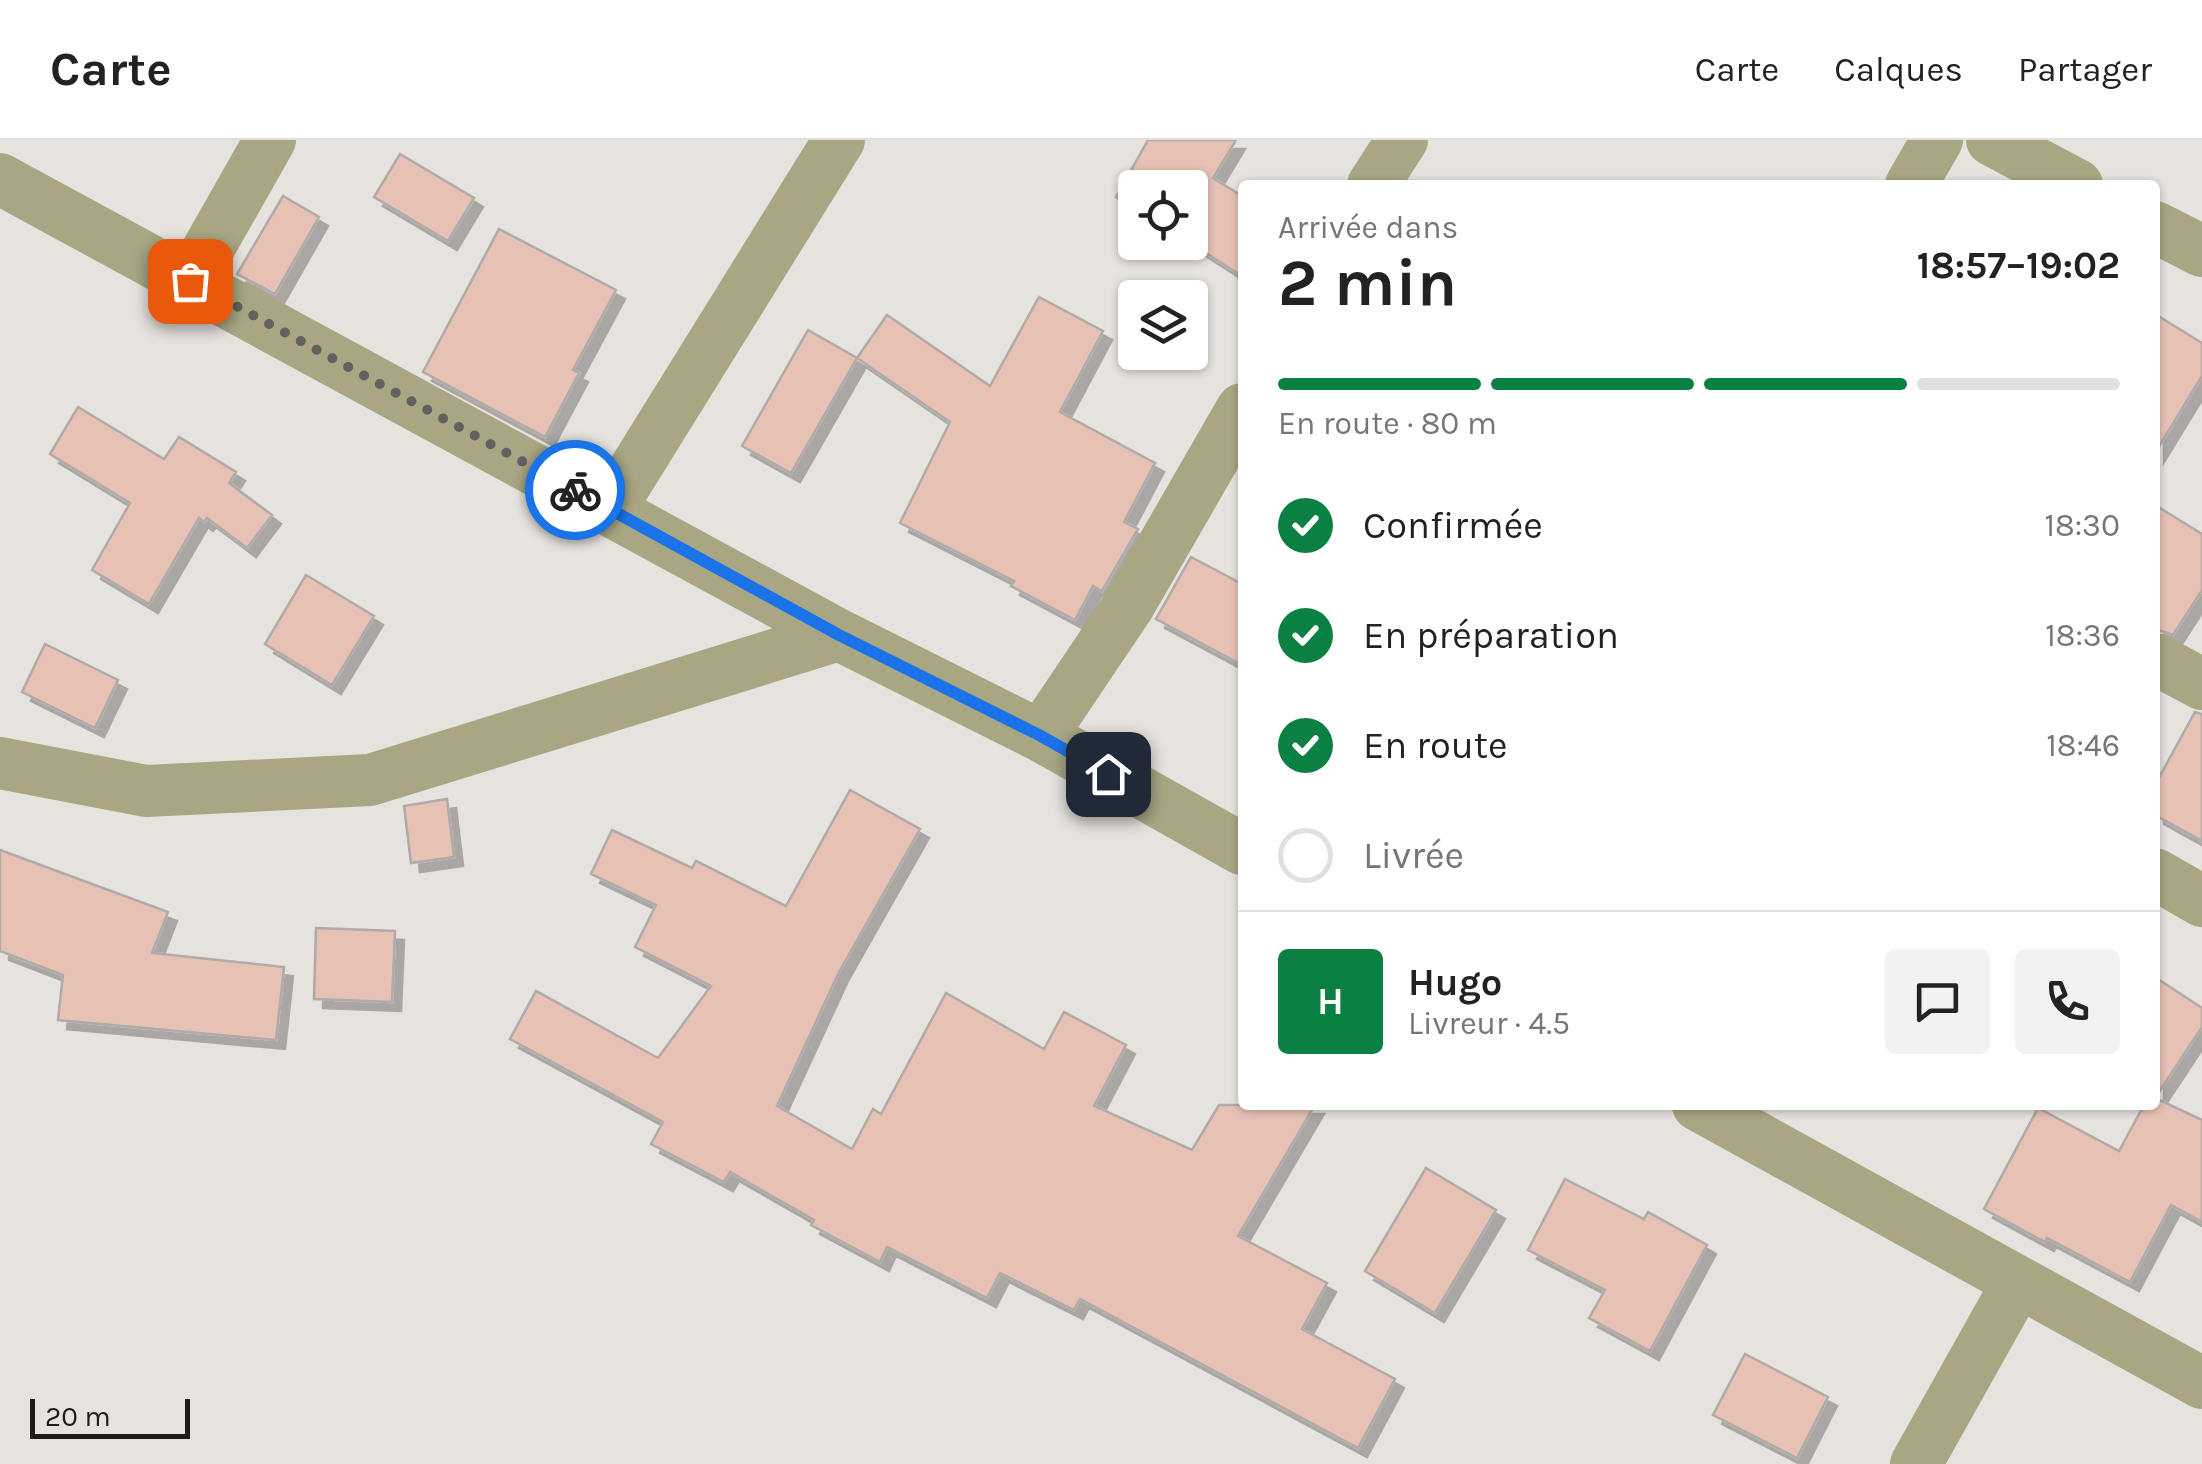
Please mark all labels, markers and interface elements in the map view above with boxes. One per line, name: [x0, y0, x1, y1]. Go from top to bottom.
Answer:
text: Carte: [50, 41, 172, 97]
text: Carte: [1695, 49, 1779, 90]
text: Calques: [1834, 49, 1963, 90]
text: Partager: [2018, 49, 2152, 90]
map controls: [1118, 170, 1208, 370]
button: locate: [1118, 170, 1208, 260]
text: Arrivée dans: [1278, 209, 1458, 246]
pin: [148, 239, 233, 324]
text: 18:57–19:02: [1917, 243, 2120, 288]
text: 2 min: [1278, 245, 1457, 321]
icon: bag: [163, 254, 218, 309]
button: layers: [1118, 280, 1208, 370]
text: En route · 80 m: [1278, 405, 1497, 442]
courier: [525, 440, 625, 540]
icon: bike: [548, 463, 603, 518]
icon: check: [1278, 498, 1333, 553]
text: Confirmée: [1363, 503, 1543, 548]
text: 18:30: [2044, 507, 2120, 544]
icon: check: [1278, 608, 1333, 663]
text: En préparation: [1363, 613, 1619, 658]
text: 18:36: [2045, 617, 2120, 654]
icon: check: [1278, 718, 1333, 773]
text: En route: [1363, 723, 1508, 768]
text: 18:46: [2046, 727, 2120, 764]
pin: [1066, 732, 1151, 817]
icon: home: [1081, 747, 1136, 802]
text: Livrée: [1363, 833, 1464, 878]
button: chat: [1885, 949, 1990, 1054]
button: phone: [2015, 949, 2120, 1054]
text: Hugo: [1408, 960, 1502, 1005]
text: H: [1317, 979, 1344, 1024]
text: Livreur · 4.5: [1408, 1005, 1570, 1042]
scale bar: [30, 1394, 190, 1438]
text: 20 m: [45, 1400, 111, 1433]

